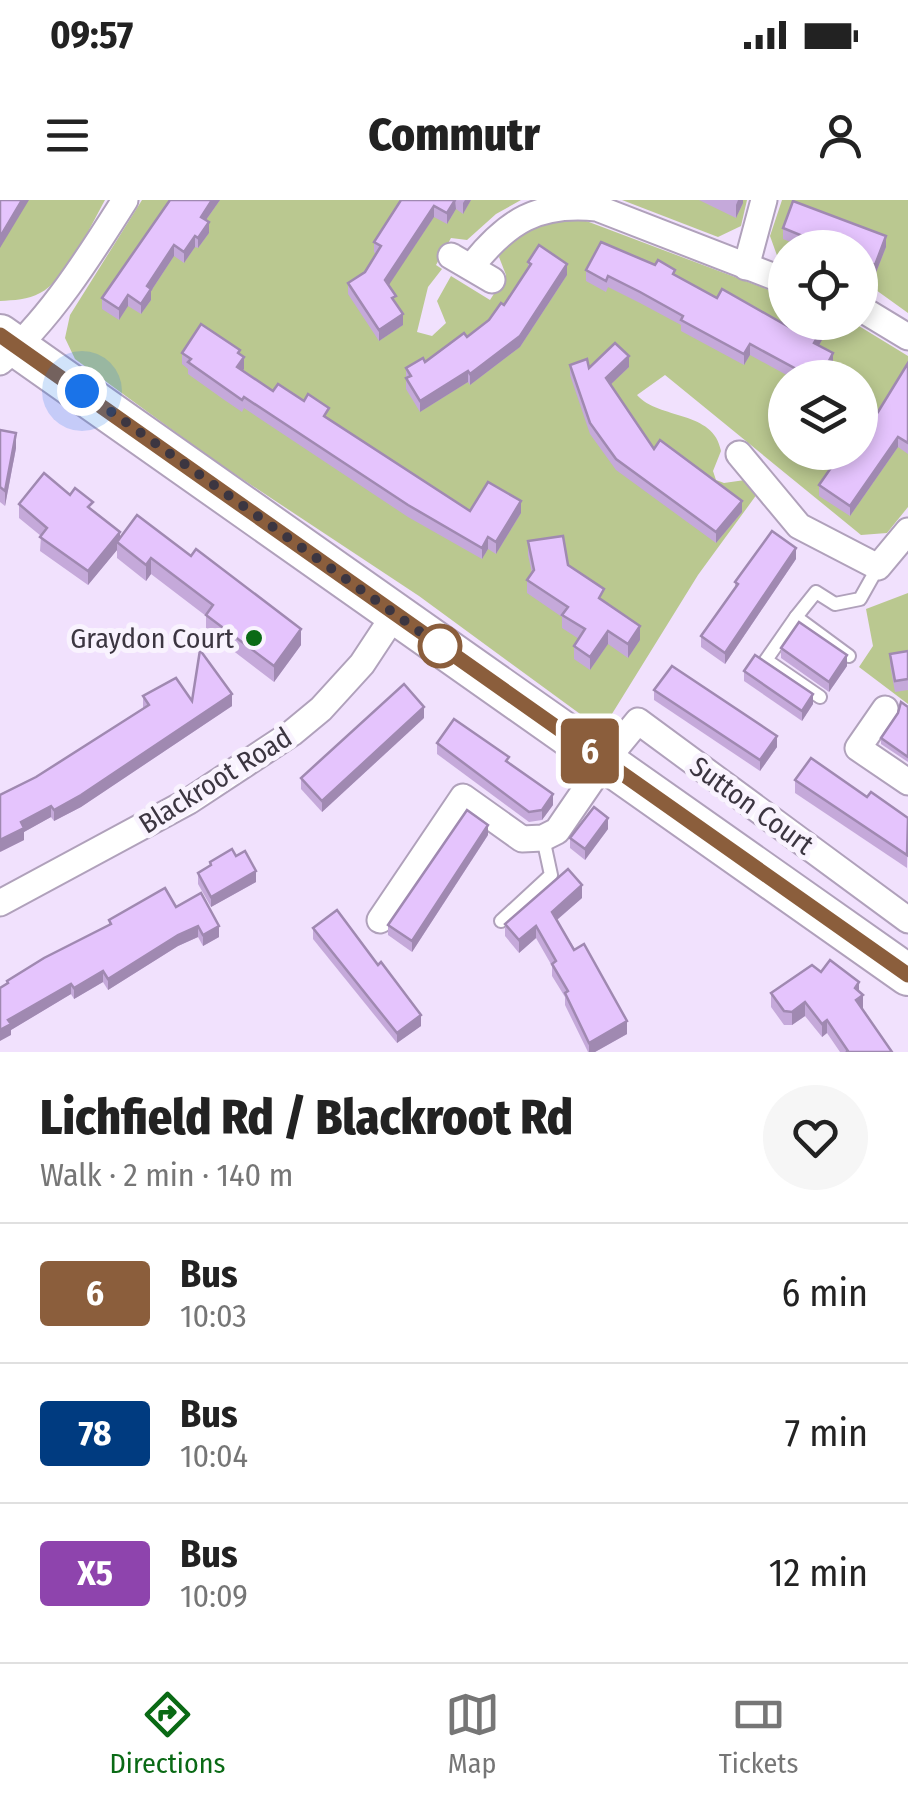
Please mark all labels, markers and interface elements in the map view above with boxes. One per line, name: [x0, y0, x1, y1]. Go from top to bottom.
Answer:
text: 09:57: [50, 12, 133, 58]
icon: menu: [40, 108, 95, 163]
text: Commutr: [368, 108, 540, 162]
icon: person: [813, 108, 868, 163]
map controls: [768, 230, 878, 470]
button: locate: [768, 230, 878, 340]
button: layers: [768, 360, 878, 470]
your location: [57, 366, 107, 416]
place label: Graydon Court: [70, 622, 235, 655]
unlabelled marker: [419, 625, 461, 667]
marker: Graydon Court: [243, 627, 265, 649]
line badge: 6: [558, 718, 622, 784]
street label: Blackroot Road: [133, 720, 298, 840]
text: 6: [581, 730, 599, 772]
street label: Sutton Court: [684, 750, 821, 862]
button: heart: [763, 1085, 868, 1190]
text: Lichfield Rd / Blackroot Rd: [40, 1089, 573, 1147]
text: Walk · 2 min · 140 m: [40, 1156, 293, 1194]
text: Bus: [180, 1251, 238, 1297]
text: 6 min: [781, 1270, 868, 1316]
text: 6: [86, 1272, 104, 1314]
text: 10:03: [180, 1297, 247, 1335]
text: Bus: [180, 1391, 238, 1437]
text: 7 min: [785, 1410, 868, 1456]
text: 78: [79, 1412, 111, 1454]
text: 10:04: [180, 1437, 248, 1475]
text: Bus: [180, 1531, 238, 1577]
text: 12 min: [769, 1550, 868, 1596]
text: X5: [77, 1552, 113, 1594]
text: 10:09: [180, 1577, 248, 1615]
tab: Directions: [110, 1687, 225, 1780]
tab: Map: [445, 1687, 500, 1780]
tab: Tickets: [719, 1687, 798, 1780]

